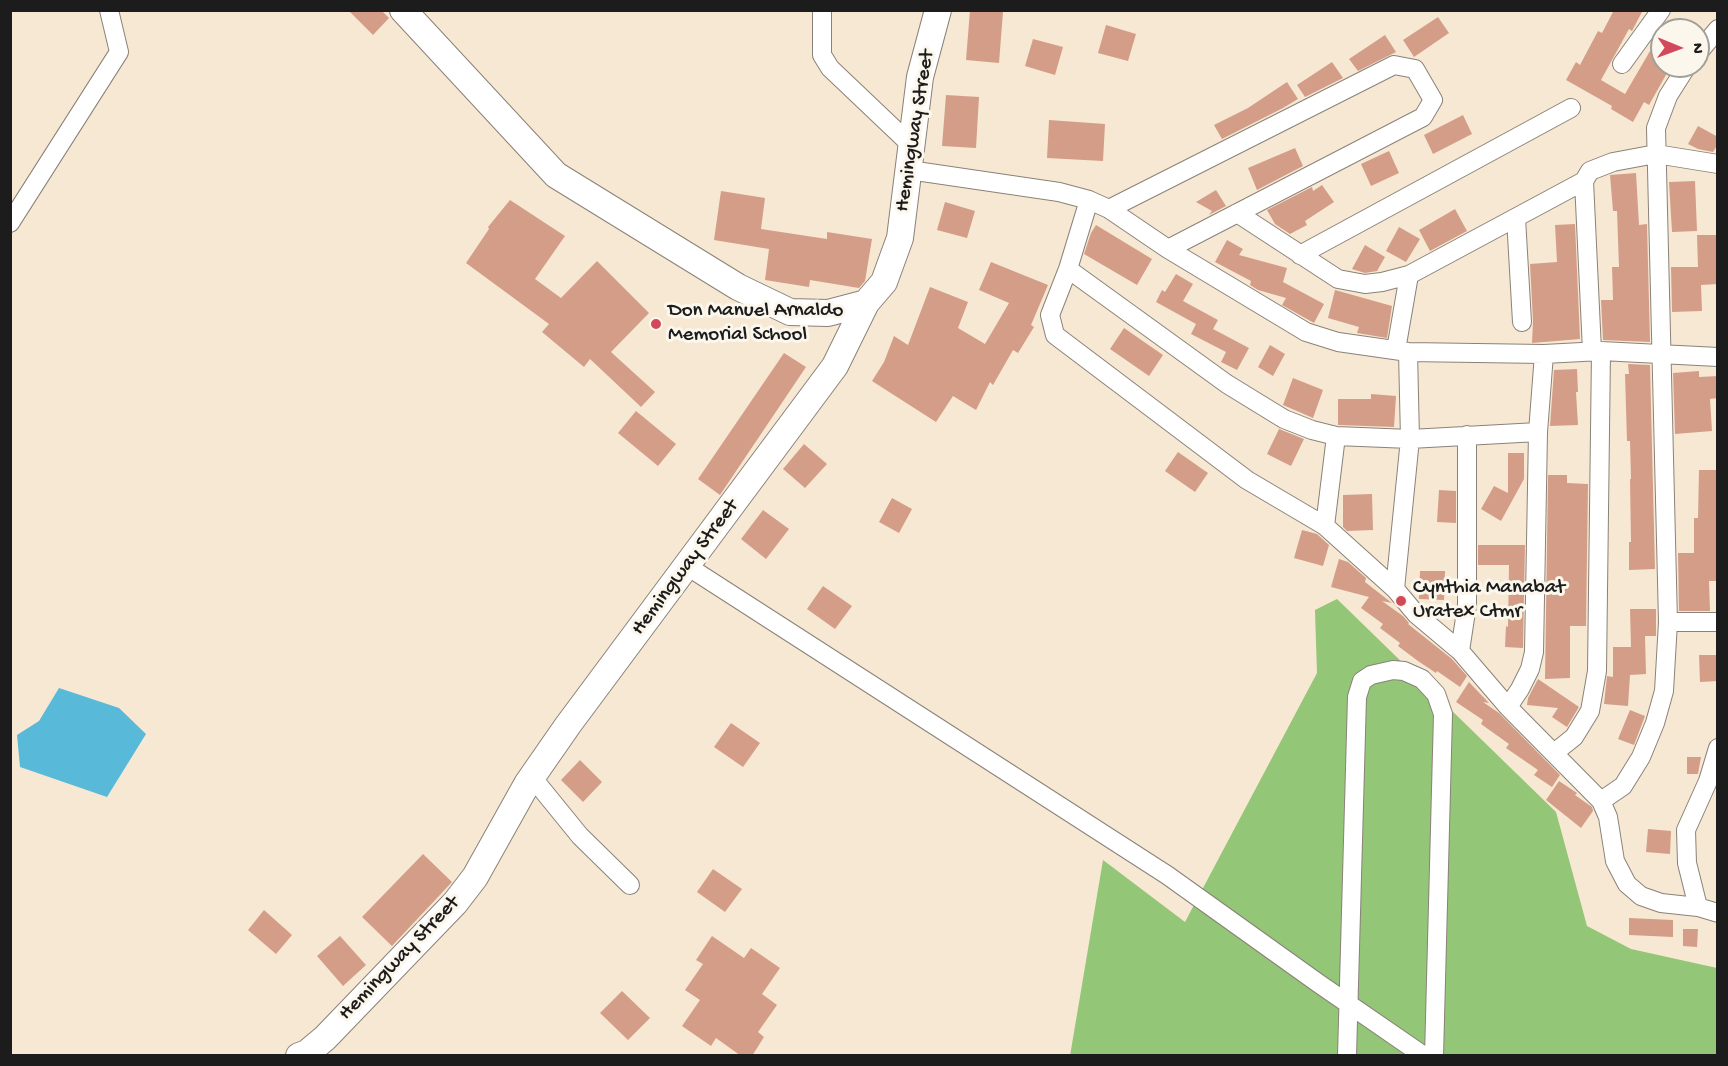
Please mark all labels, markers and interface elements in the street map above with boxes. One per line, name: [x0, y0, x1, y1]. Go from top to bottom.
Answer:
north arrow: [1650, 18, 1710, 78]
text: N: [1687, 43, 1706, 54]
street label: Hemingway Street: [891, 48, 941, 214]
place label: Don Manuel Arnaldo Memorial School: [668, 299, 843, 349]
marker: Don Manuel Arnaldo Memorial School: [649, 317, 663, 331]
street label: Hemingway Street: [627, 495, 745, 641]
place label: Cynthia Manabat Uratex Ctmr: [1413, 576, 1565, 626]
marker: Cynthia Manabat Uratex Ctmr: [1394, 594, 1408, 608]
street label: Hemingway Street: [334, 891, 466, 1027]

